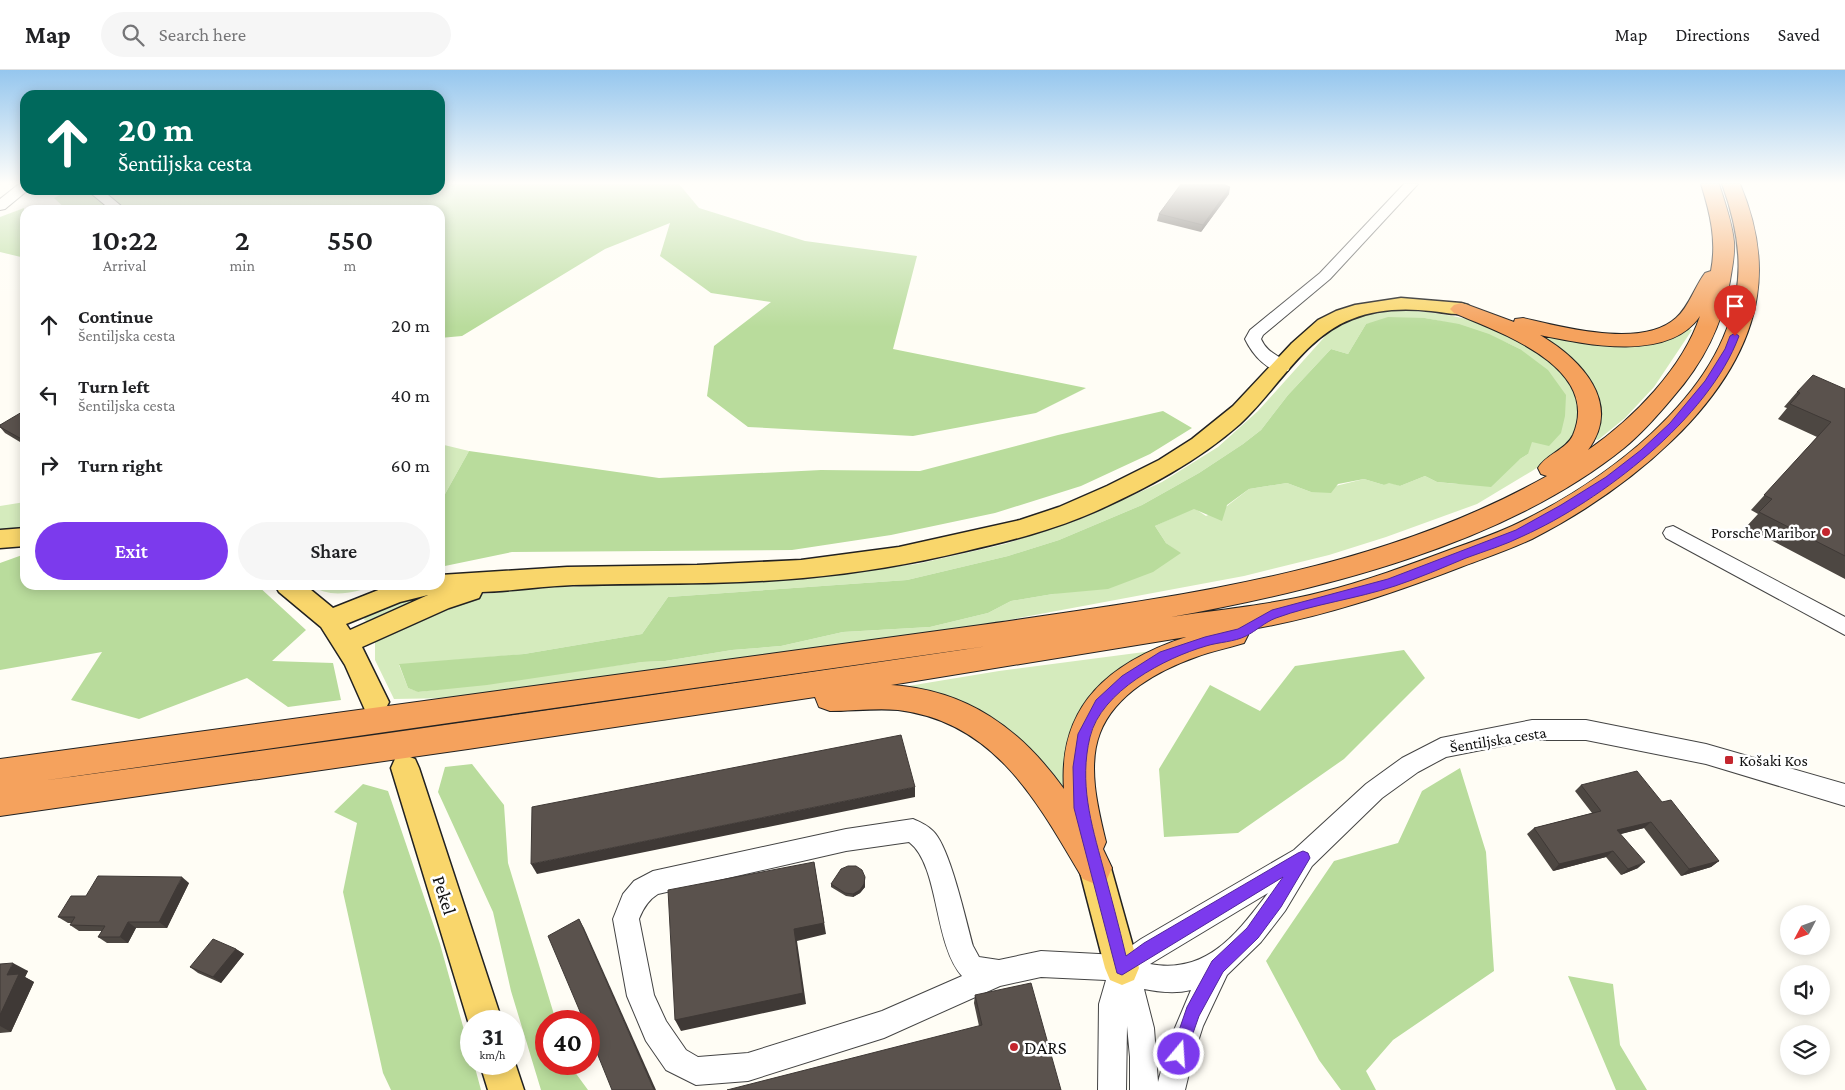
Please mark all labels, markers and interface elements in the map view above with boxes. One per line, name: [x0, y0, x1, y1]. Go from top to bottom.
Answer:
search box: [101, 12, 451, 57]
text: Map: [25, 21, 71, 48]
icon: search: [119, 21, 147, 49]
text: Search here: [159, 24, 246, 45]
text: Map: [1615, 25, 1647, 45]
text: Directions: [1675, 25, 1750, 45]
text: Saved: [1778, 25, 1820, 45]
icon: ahead: [35, 110, 100, 175]
text: 20 m: [118, 110, 193, 149]
text: Šentiljska cesta: [118, 151, 252, 176]
text: 10:22: [92, 223, 158, 256]
text: 2: [235, 223, 250, 256]
text: 550: [327, 223, 373, 256]
text: Arrival: [103, 257, 146, 274]
text: min: [229, 257, 255, 274]
text: m: [344, 257, 356, 274]
pin: [1714, 285, 1756, 336]
icon: arrive: [1721, 292, 1749, 320]
text: Continue: [78, 306, 153, 327]
icon: ahead: [35, 311, 63, 339]
text: 20 m: [391, 315, 430, 336]
text: Šentiljska cesta: [78, 327, 176, 344]
text: Turn left: [78, 376, 150, 397]
icon: left: [35, 381, 63, 409]
text: 40 m: [391, 385, 430, 406]
text: Šentiljska cesta: [78, 397, 176, 414]
icon: right: [35, 451, 63, 479]
text: Turn right: [78, 455, 163, 476]
text: 60 m: [391, 455, 430, 476]
button: Exit: [35, 522, 228, 580]
button: Share: [238, 522, 430, 580]
place label: Porsche Maribor: [1711, 524, 1816, 541]
marker: Porsche Maribor: [1820, 526, 1832, 538]
street label: Šentiljska cesta: [1449, 723, 1548, 757]
place label: Košaki Kos: [1739, 752, 1808, 769]
marker: Košaki Kos: [1723, 754, 1735, 766]
street label: Pekel: [428, 873, 461, 917]
north arrow: [1780, 905, 1830, 955]
map controls: [1780, 905, 1830, 1075]
button: sound: [1780, 965, 1830, 1015]
speed limit sign: 40: [535, 1010, 600, 1075]
text: 31: [482, 1023, 503, 1050]
button: layers: [1780, 1025, 1830, 1075]
position arrow: [1152, 1027, 1204, 1079]
place label: DARS: [1024, 1037, 1067, 1058]
marker: DARS: [1008, 1041, 1020, 1053]
text: km/h: [480, 1048, 505, 1062]

